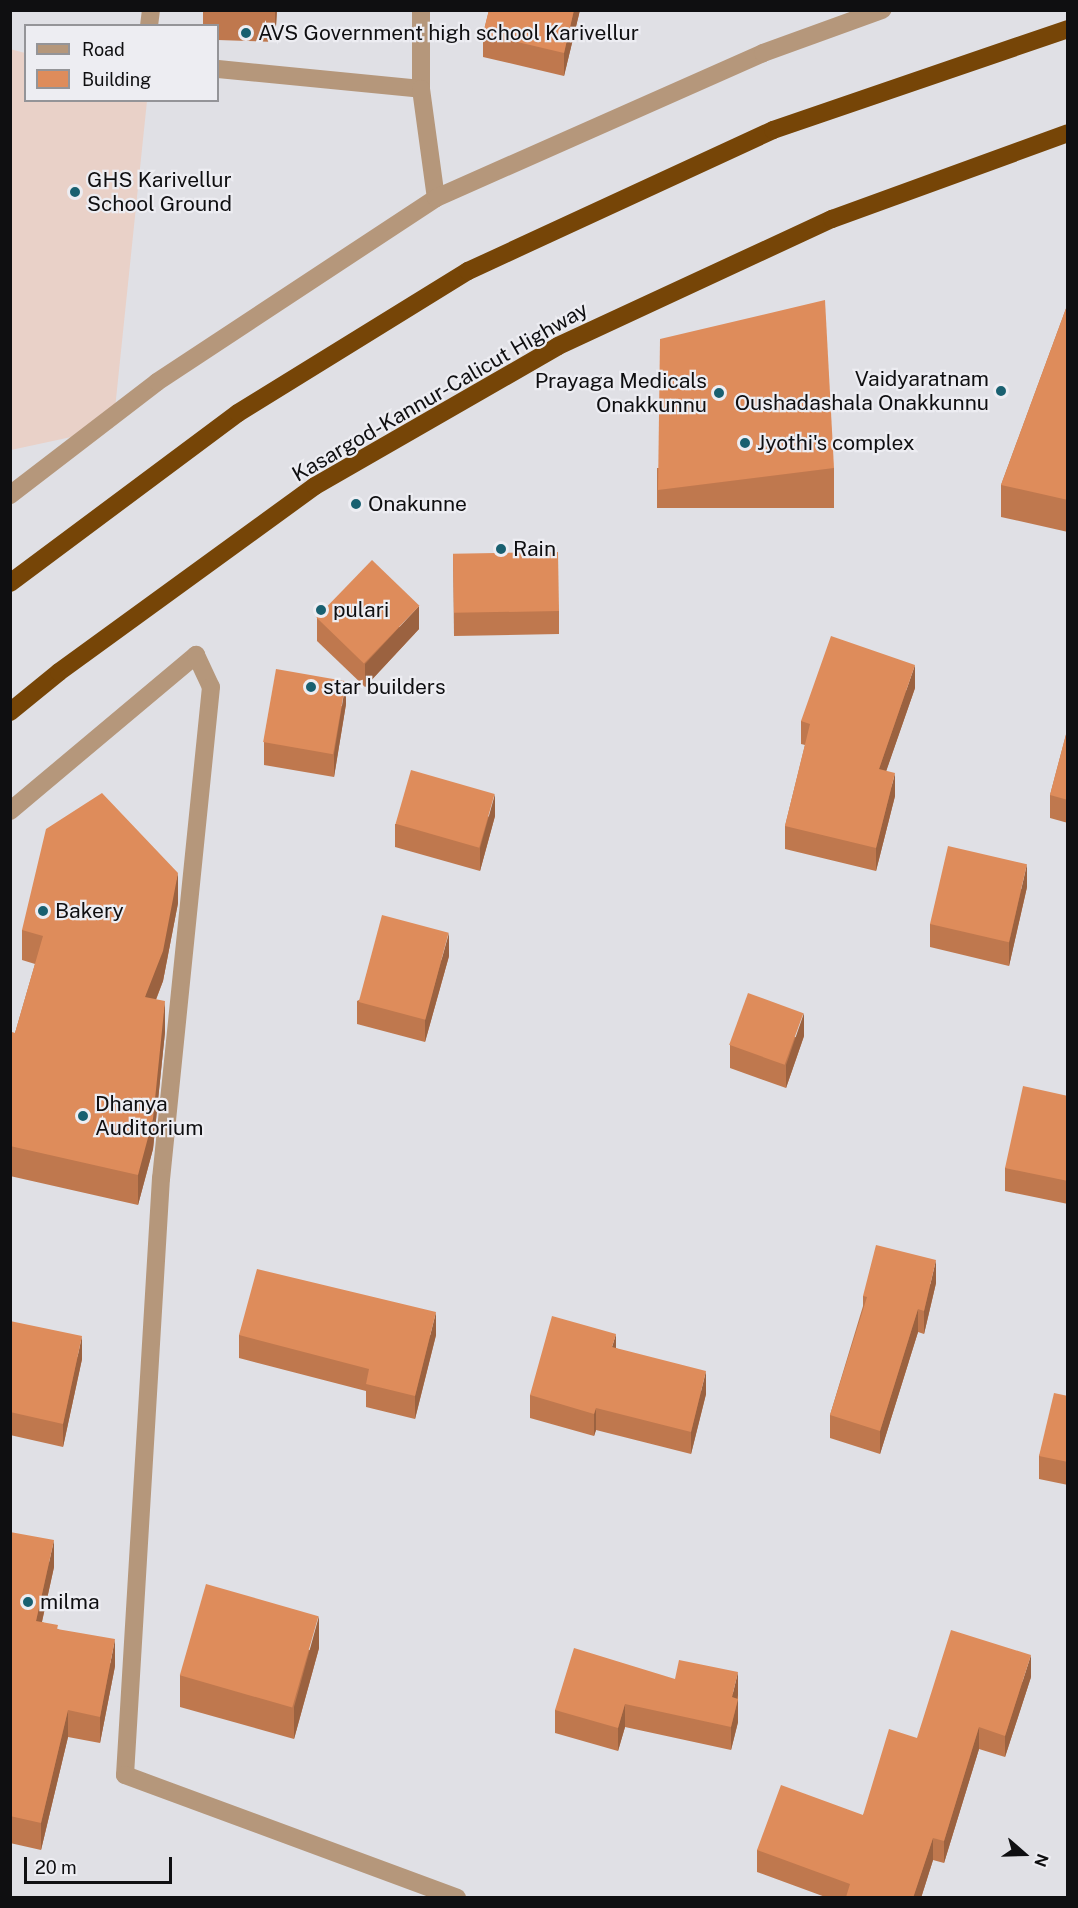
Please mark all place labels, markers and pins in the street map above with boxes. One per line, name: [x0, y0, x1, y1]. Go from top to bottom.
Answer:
place label: AVS Government high school Karivellur: [258, 20, 639, 46]
marker: AVS Government high school Karivellur: [239, 26, 253, 40]
place label: GHS Karivellur School Ground: [87, 167, 232, 217]
marker: GHS Karivellur School Ground: [68, 185, 82, 199]
place label: Vaidyaratnam Oushadashala Onakkunnu: [735, 366, 989, 416]
place label: Prayaga Medicals Onakkunnu: [535, 368, 707, 418]
marker: Vaidyaratnam Oushadashala Onakkunnu: [994, 384, 1008, 398]
marker: Prayaga Medicals Onakkunnu: [712, 386, 726, 400]
place label: Jyothi's complex: [757, 430, 915, 456]
marker: Jyothi's complex: [738, 436, 752, 450]
place label: Onakunne: [368, 491, 467, 517]
marker: Onakunne: [349, 497, 363, 511]
place label: Rain: [513, 536, 556, 562]
marker: Rain: [494, 542, 508, 556]
place label: pulari: [333, 597, 389, 623]
marker: pulari: [314, 603, 328, 617]
place label: star builders: [323, 674, 446, 700]
marker: star builders: [304, 680, 318, 694]
place label: Bakery: [55, 898, 124, 924]
marker: Bakery: [36, 904, 50, 918]
place label: Dhanya Auditorium: [95, 1091, 203, 1141]
marker: Dhanya Auditorium: [76, 1109, 90, 1123]
place label: milma: [40, 1589, 100, 1615]
marker: milma: [21, 1595, 35, 1609]

